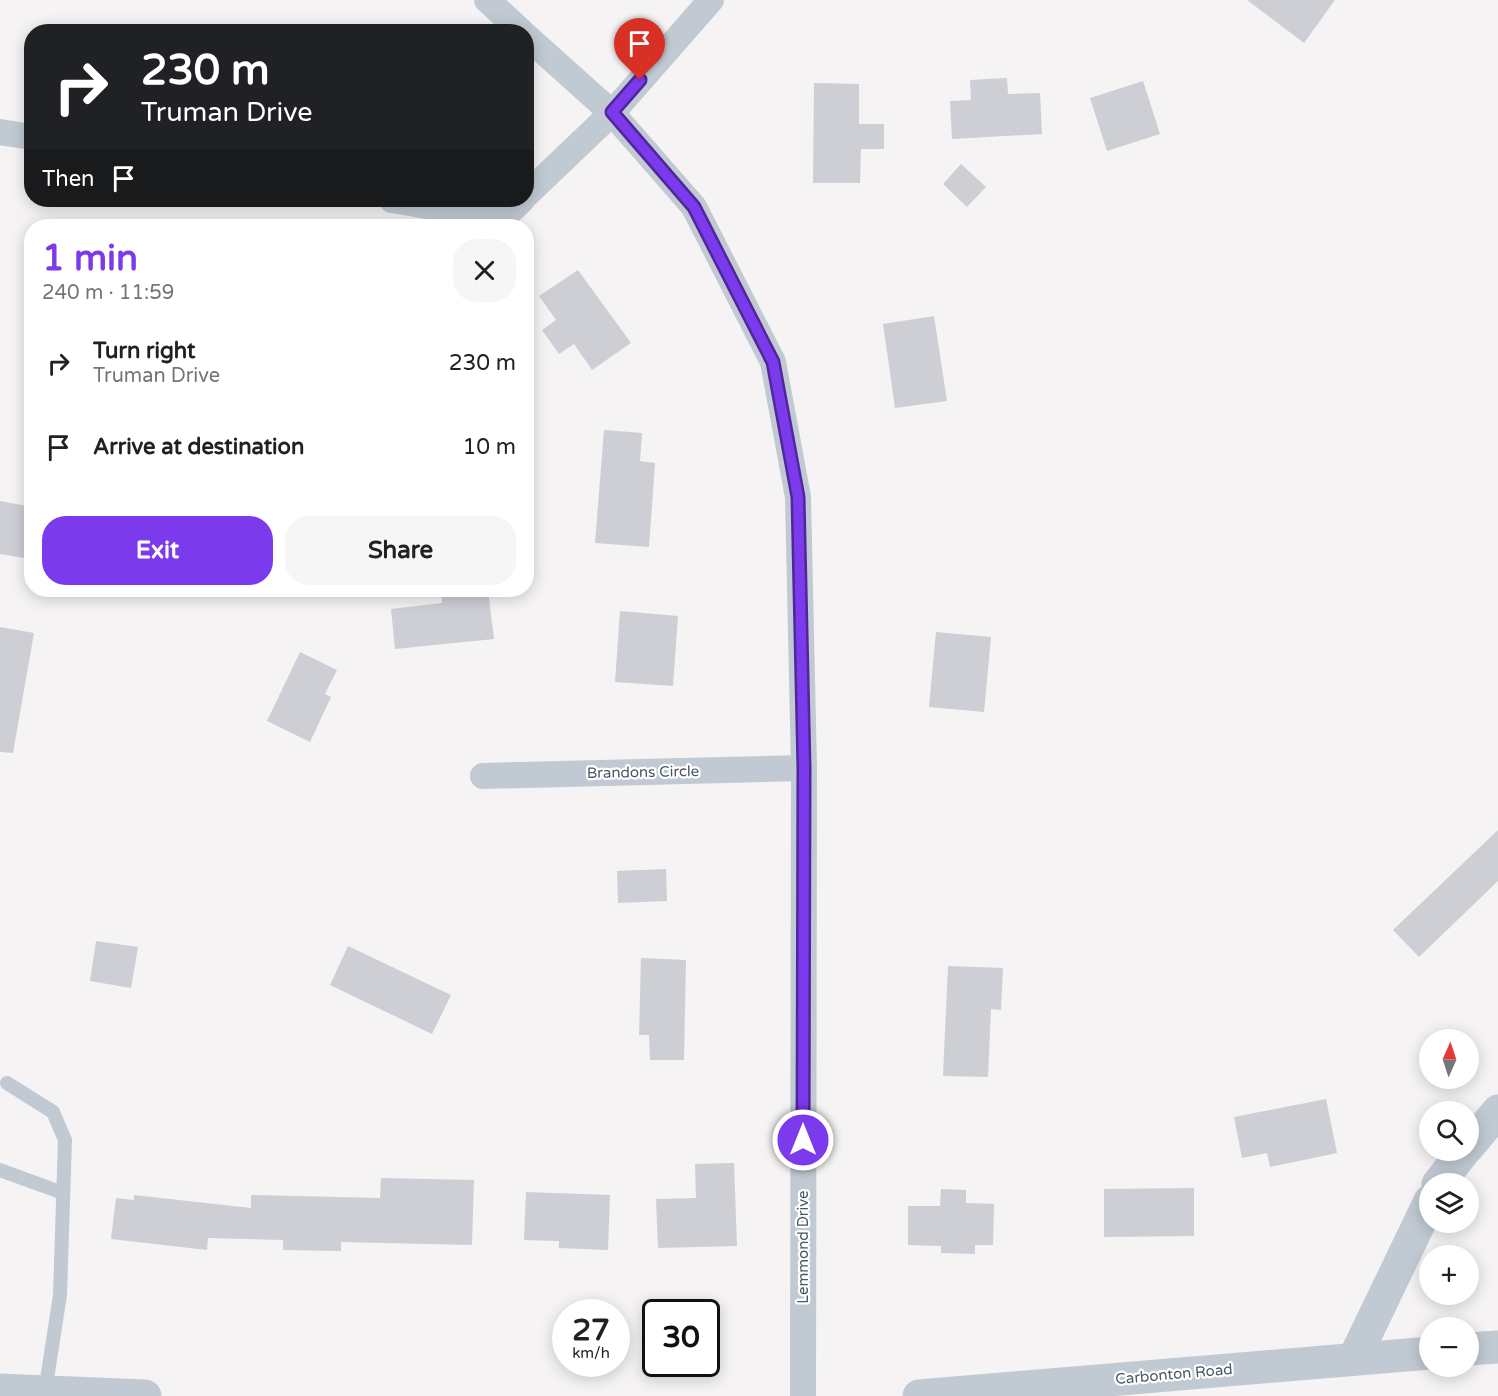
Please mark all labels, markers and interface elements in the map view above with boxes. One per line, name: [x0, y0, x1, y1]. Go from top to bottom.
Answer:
pin: [614, 18, 665, 80]
icon: arrive: [623, 27, 656, 60]
text: 230 m: [141, 45, 270, 96]
icon: right: [42, 48, 120, 126]
text: Truman Drive: [141, 96, 313, 129]
icon: arrive: [107, 162, 140, 195]
text: Then: [42, 166, 95, 192]
text: 1 min: [42, 237, 138, 280]
button: close: [453, 239, 516, 302]
text: 240 m · 11:59: [42, 281, 174, 305]
text: Turn right: [93, 338, 195, 364]
icon: right: [42, 347, 75, 380]
text: 230 m: [449, 350, 516, 376]
text: Truman Drive: [93, 364, 220, 388]
icon: arrive: [42, 431, 75, 464]
text: Arrive at destination: [93, 434, 304, 460]
text: 10 m: [462, 434, 516, 460]
button: Exit: [42, 516, 273, 585]
button: Share: [285, 516, 516, 585]
street label: Brandons Circle: [587, 762, 699, 782]
north arrow: [1419, 1029, 1479, 1089]
map controls: [1419, 1029, 1479, 1377]
button: search: [1419, 1101, 1479, 1161]
position arrow: [771, 1108, 835, 1172]
button: layers: [1419, 1173, 1479, 1233]
street label: Lemmond Drive: [794, 1190, 812, 1304]
button: +: [1419, 1245, 1479, 1305]
speed limit sign: 30: [642, 1299, 720, 1377]
text: 27: [572, 1312, 610, 1349]
button: −: [1419, 1317, 1479, 1377]
text: km/h: [572, 1344, 610, 1362]
street label: Carbonton Road: [1115, 1360, 1233, 1388]

